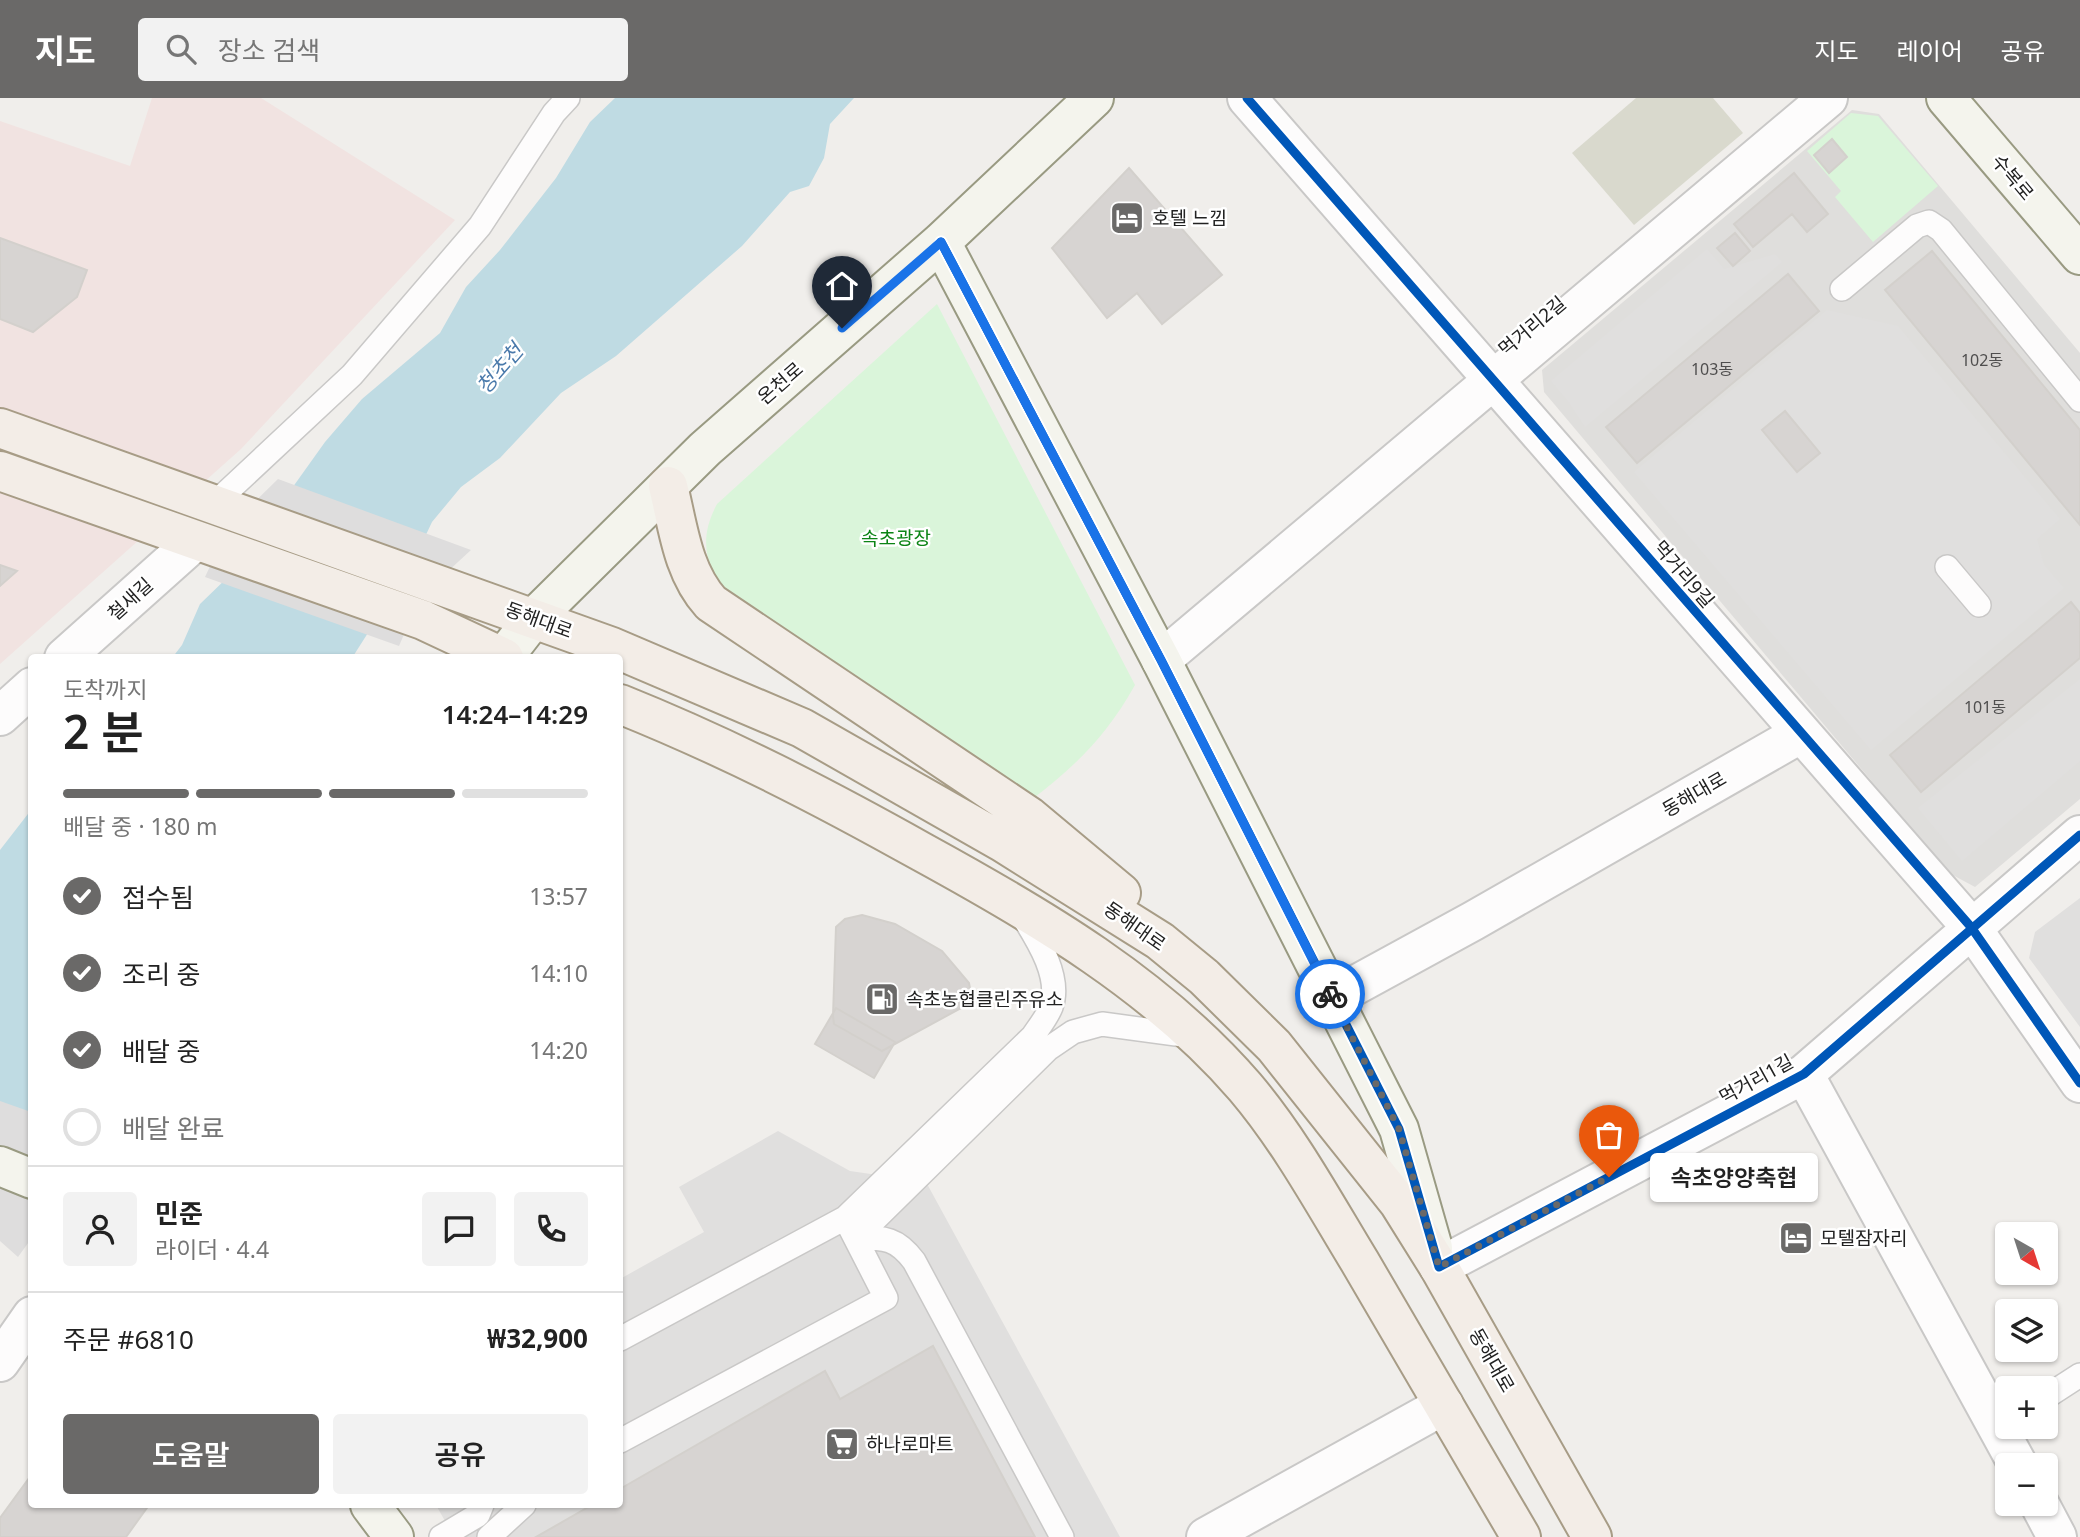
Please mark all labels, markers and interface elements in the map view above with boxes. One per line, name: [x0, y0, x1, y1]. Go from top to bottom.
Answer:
search box: [138, 18, 628, 81]
text: 지도: [35, 28, 96, 73]
icon: search: [162, 30, 200, 68]
text: 장소 검색: [218, 32, 320, 68]
text: 지도: [1814, 34, 1859, 67]
text: 레이어: [1897, 34, 1963, 67]
text: 공유: [2001, 34, 2045, 67]
street label: 수복로: [1986, 149, 2040, 205]
hotel icon: 호텔 느낌: [1108, 199, 1146, 237]
place label: 호텔 느낌: [1152, 205, 1227, 231]
pin: [812, 256, 872, 328]
icon: home: [823, 267, 861, 305]
street label: 먹거리2길: [1493, 290, 1571, 362]
water label: 청초천: [470, 335, 531, 399]
house number: 102동: [1961, 349, 2003, 371]
street label: 온천로: [752, 356, 808, 410]
house number: 103동: [1691, 358, 1733, 380]
park label: 속초광장: [861, 525, 931, 551]
street label: 먹거리9길: [1648, 535, 1720, 613]
street label: 철새길: [102, 572, 158, 626]
street label: 동해대로: [502, 596, 576, 644]
text: 도착까지: [63, 673, 148, 705]
text: 14:24–14:29: [442, 696, 588, 732]
house number: 101동: [1964, 696, 2006, 718]
text: 2 분: [63, 700, 144, 762]
street label: 동해대로: [1657, 765, 1731, 823]
text: 배달 중 · 180 m: [63, 810, 218, 842]
icon: check: [63, 877, 101, 915]
text: 접수됨: [122, 879, 194, 915]
text: 13:57: [529, 880, 588, 912]
street label: 동해대로: [1099, 895, 1171, 957]
icon: check: [63, 954, 101, 992]
text: 조리 중: [122, 956, 201, 992]
text: 14:10: [529, 957, 588, 989]
courier: [1295, 959, 1365, 1029]
icon: bike: [1311, 975, 1349, 1013]
fuel station icon: 속초농협클린주유소: [863, 980, 901, 1018]
place label: 속초농협클린주유소: [906, 986, 1063, 1012]
icon: check: [63, 1031, 101, 1069]
text: 배달 중: [122, 1033, 201, 1069]
text: 14:20: [529, 1034, 588, 1066]
street label: 먹거리1길: [1714, 1048, 1798, 1110]
pin: [1579, 1105, 1639, 1177]
text: 배달 완료: [122, 1110, 224, 1146]
icon: bag: [1590, 1116, 1628, 1154]
callout: 속초양양축협: [1651, 1152, 1819, 1202]
text: 속초양양축협: [1671, 1161, 1797, 1193]
button: person: [63, 1192, 137, 1266]
button: chat: [422, 1192, 496, 1266]
button: phone: [514, 1192, 588, 1266]
text: 민준: [155, 1195, 203, 1231]
hotel icon: 모텔잠자리: [1777, 1219, 1815, 1257]
north arrow: [1995, 1222, 2058, 1284]
map controls: [1995, 1222, 2058, 1516]
place label: 모텔잠자리: [1820, 1225, 1907, 1251]
text: 라이더 · 4.4: [155, 1233, 269, 1265]
button: layers: [1995, 1299, 2058, 1362]
text: ₩32,900: [487, 1320, 588, 1356]
text: 주문 #6810: [63, 1321, 194, 1357]
street label: 동해대로: [1463, 1323, 1521, 1397]
button: +: [1995, 1376, 2058, 1439]
button: 도움말: [63, 1414, 319, 1494]
button: 공유: [333, 1414, 588, 1494]
supermarket icon: 하나로마트: [823, 1425, 861, 1463]
place label: 하나로마트: [866, 1431, 953, 1457]
button: −: [1995, 1453, 2058, 1516]

